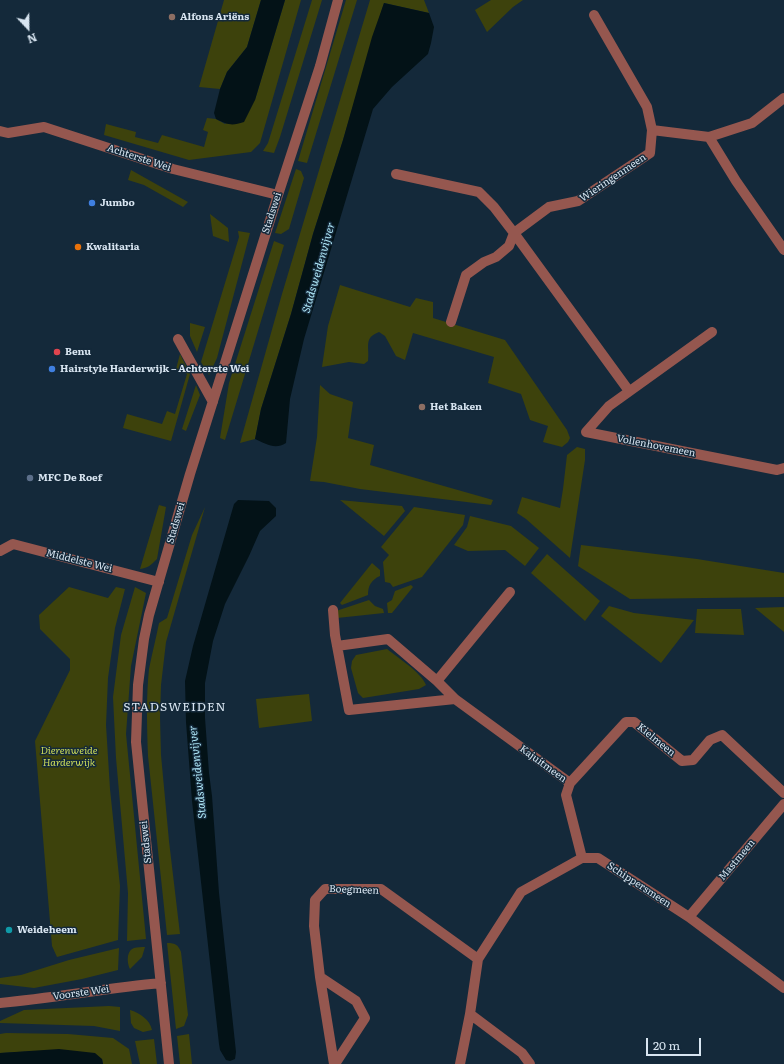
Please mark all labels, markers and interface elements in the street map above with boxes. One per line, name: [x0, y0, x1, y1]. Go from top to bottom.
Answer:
north arrow: [8, 8, 48, 48]
place label: Alfons Ariëns: [180, 11, 249, 23]
marker: Alfons Ariëns: [167, 12, 177, 22]
text: N: [25, 30, 40, 48]
street label: Achterste Wei: [106, 142, 172, 174]
street label: Wieringenmeen: [578, 151, 648, 205]
street label: Stadswei: [260, 191, 284, 235]
place label: Jumbo: [100, 197, 135, 209]
marker: Jumbo: [87, 198, 97, 208]
water label: Stadsweidenvijver: [300, 221, 338, 315]
place label: Kwalitaria: [86, 241, 140, 253]
marker: Kwalitaria: [73, 242, 83, 252]
place label: Benu: [65, 346, 91, 358]
marker: Benu: [52, 347, 62, 357]
place label: Hairstyle Harderwijk – Achterste Wei: [60, 363, 249, 375]
marker: Hairstyle Harderwijk – Achterste Wei: [47, 364, 57, 374]
place label: Het Baken: [430, 401, 482, 413]
marker: Het Baken: [417, 402, 427, 412]
street label: Vollenhovemeen: [616, 432, 696, 460]
place label: MFC De Roef: [38, 472, 102, 484]
marker: MFC De Roef: [25, 473, 35, 483]
street label: Stadswei: [164, 501, 188, 545]
street label: Middelste Wei: [45, 547, 113, 575]
district label: STADSWEIDEN: [123, 700, 227, 714]
street label: Kielmeen: [634, 721, 678, 759]
water label: Stadsweidenvijver: [187, 725, 209, 819]
street label: Kajuitmeen: [517, 743, 569, 785]
park label: Dierenweide Harderwijk: [40, 745, 98, 768]
street label: Stadswei: [138, 820, 154, 864]
street label: Mastmeen: [716, 837, 758, 883]
street label: Schippersmeen: [605, 860, 673, 910]
street label: Boegmeen: [329, 883, 379, 897]
place label: Weideheem: [17, 924, 77, 936]
marker: Weideheem: [4, 925, 14, 935]
street label: Voorste Wei: [52, 983, 110, 1003]
scale bar: [648, 1030, 703, 1056]
text: 20 m: [653, 1036, 680, 1054]

